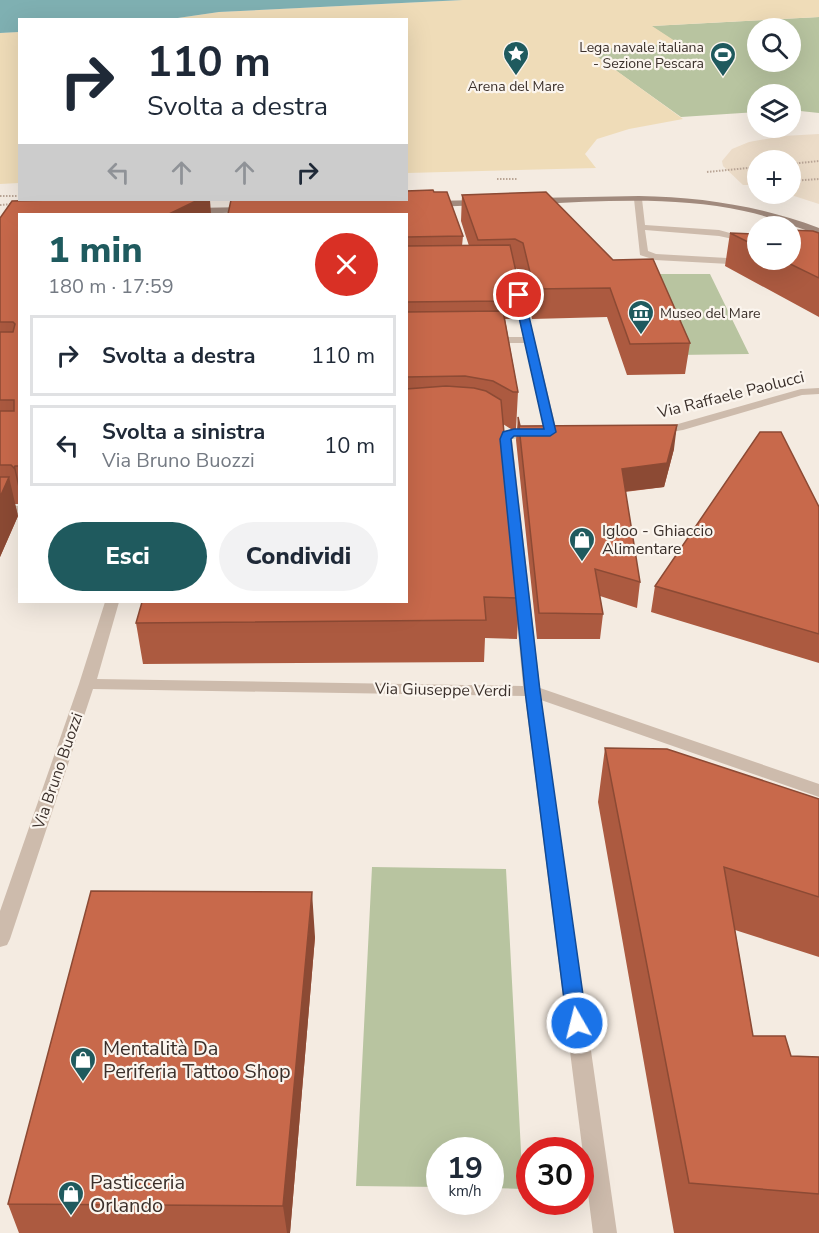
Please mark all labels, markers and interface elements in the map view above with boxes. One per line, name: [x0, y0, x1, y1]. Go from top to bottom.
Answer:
map controls: [747, 18, 801, 270]
button: search: [747, 18, 801, 72]
text: 110 m: [147, 34, 271, 91]
place label: Lega navale italiana - Sezione Pescara: [579, 38, 704, 73]
place icon: Arena del Mare: [501, 39, 531, 77]
sports icon: Lega navale italiana - Sezione Pescara: [708, 40, 738, 78]
icon: right: [48, 42, 126, 120]
place label: Arena del Mare: [468, 77, 564, 96]
button: layers: [747, 84, 801, 138]
text: Svolta a destra: [147, 88, 328, 125]
button: +: [747, 150, 801, 204]
icon: left: [102, 156, 135, 189]
icon: ahead: [165, 156, 198, 189]
icon: ahead: [228, 156, 261, 189]
icon: right: [291, 156, 324, 189]
button: −: [747, 216, 801, 270]
text: 1 min: [48, 226, 143, 275]
button: close: [315, 233, 378, 296]
pin: [493, 269, 544, 320]
text: 180 m · 17:59: [48, 273, 174, 300]
icon: arrive: [502, 278, 535, 311]
museum icon: Museo del Mare: [626, 298, 656, 336]
place label: Museo del Mare: [660, 304, 761, 323]
icon: right: [51, 339, 84, 372]
text: Svolta a destra: [102, 341, 256, 371]
text: 110 m: [311, 341, 375, 371]
street label: Via Raffaele Paolucci: [654, 366, 807, 424]
text: Svolta a sinistra: [102, 417, 265, 447]
icon: left: [51, 429, 84, 462]
text: 10 m: [324, 431, 375, 461]
text: Via Bruno Buozzi: [102, 447, 255, 474]
place label: Igloo - Ghiaccio Alimentare: [602, 520, 713, 560]
button: Esci: [48, 522, 207, 591]
button: Condividi: [219, 522, 378, 591]
shop icon: Igloo - Ghiaccio Alimentare: [567, 525, 597, 563]
street label: Via Giuseppe Verdi: [374, 678, 511, 702]
street label: Via Bruno Buozzi: [27, 710, 88, 833]
position arrow: [545, 991, 609, 1055]
place label: Mentalità Da Periferia Tattoo Shop: [103, 1035, 291, 1085]
shop icon: Mentalità Da Periferia Tattoo Shop: [68, 1045, 98, 1083]
speed limit sign: 30: [516, 1137, 594, 1215]
text: 19: [447, 1148, 483, 1189]
place label: Pasticceria Orlando: [90, 1169, 185, 1219]
shop icon: Pasticceria Orlando: [56, 1179, 86, 1217]
text: km/h: [448, 1181, 482, 1201]

